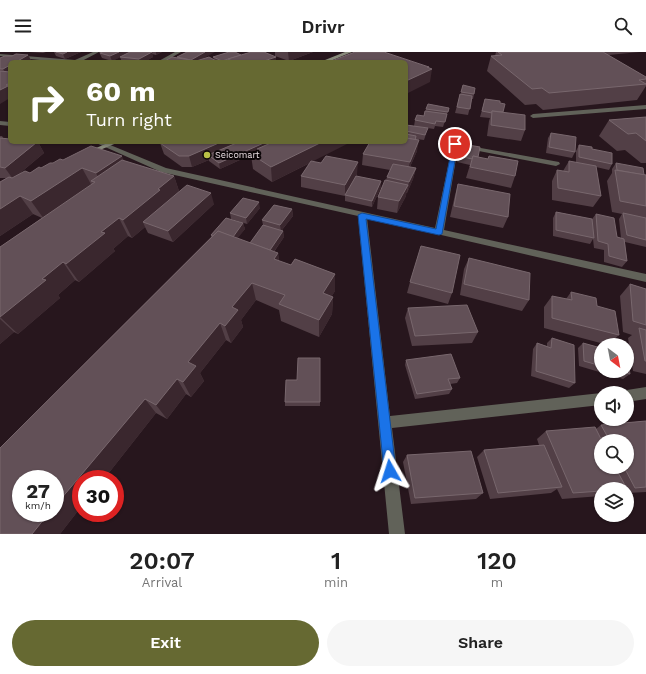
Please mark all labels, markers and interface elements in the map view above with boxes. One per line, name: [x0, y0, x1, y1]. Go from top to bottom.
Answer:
icon: menu: [12, 15, 34, 37]
icon: search: [612, 15, 634, 37]
text: Drivr: [302, 16, 344, 37]
text: 60 m: [86, 75, 156, 108]
icon: right: [20, 76, 72, 128]
text: Turn right: [86, 109, 172, 130]
pin: [438, 127, 472, 161]
icon: arrive: [444, 133, 466, 155]
marker: Seicomart: [202, 150, 212, 160]
place label: Seicomart: [215, 150, 260, 160]
north arrow: [594, 338, 634, 378]
map controls: [594, 338, 634, 522]
button: sound: [594, 386, 634, 426]
button: search: [594, 434, 634, 474]
position arrow: [369, 450, 411, 492]
speed limit sign: 30: [72, 470, 124, 522]
text: 27: [26, 479, 50, 503]
button: layers: [594, 482, 634, 522]
text: km/h: [25, 500, 51, 511]
text: 20:07: [129, 547, 195, 575]
text: 1: [331, 547, 341, 575]
text: 120: [477, 547, 517, 575]
text: Arrival: [142, 575, 182, 590]
text: min: [324, 575, 348, 590]
text: m: [491, 575, 503, 590]
button: Exit: [12, 620, 319, 666]
button: Share: [327, 620, 634, 666]

